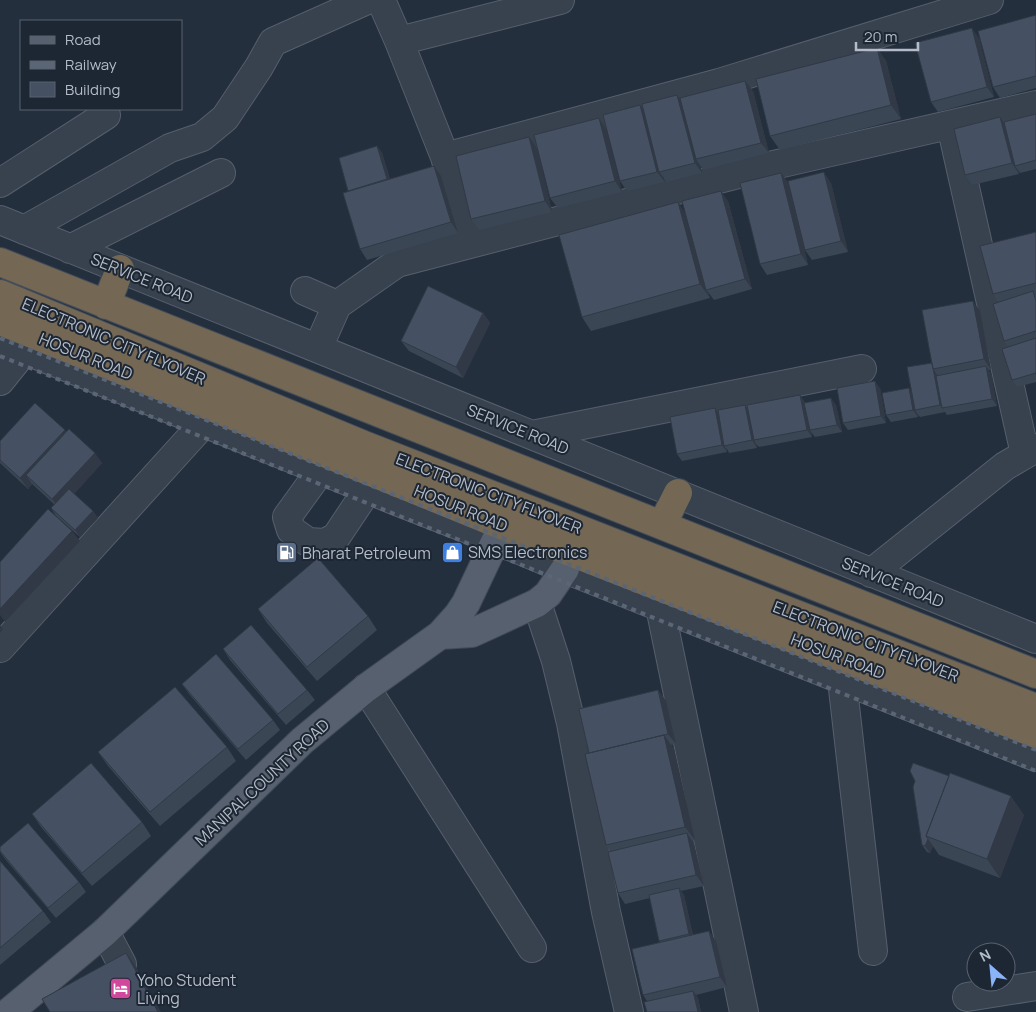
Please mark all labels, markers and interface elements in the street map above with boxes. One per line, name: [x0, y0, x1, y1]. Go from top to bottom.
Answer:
legend: [20, 20, 182, 110]
scale bar: [856, 20, 918, 52]
text: 20 m: [864, 26, 897, 47]
text: Road: [65, 29, 101, 50]
text: Railway: [65, 54, 117, 75]
text: Building: [65, 79, 120, 100]
street label: SERVICE ROAD: [88, 247, 197, 309]
street label: ELECTRONIC CITY FLYOVER: [19, 292, 209, 390]
street label: HOSUR ROAD: [36, 327, 136, 385]
street label: SERVICE ROAD: [464, 398, 573, 460]
street label: ELECTRONIC CITY FLYOVER: [393, 447, 585, 539]
street label: HOSUR ROAD: [411, 479, 511, 537]
shop icon: SMS Electronics: [440, 540, 464, 564]
fuel station icon: Bharat Petroleum: [274, 541, 298, 565]
place label: SMS Electronics: [468, 541, 587, 563]
place label: Bharat Petroleum: [302, 542, 431, 564]
street label: SERVICE ROAD: [839, 551, 948, 613]
street label: ELECTRONIC CITY FLYOVER: [770, 595, 962, 687]
street label: HOSUR ROAD: [788, 628, 888, 684]
street label: MANIPAL COUNTY ROAD: [190, 714, 334, 850]
north arrow: [966, 942, 1016, 992]
text: N: [976, 944, 994, 966]
place label: Yoho Student Living: [137, 969, 237, 1009]
hotel icon: Yoho Student Living: [109, 977, 133, 1001]

